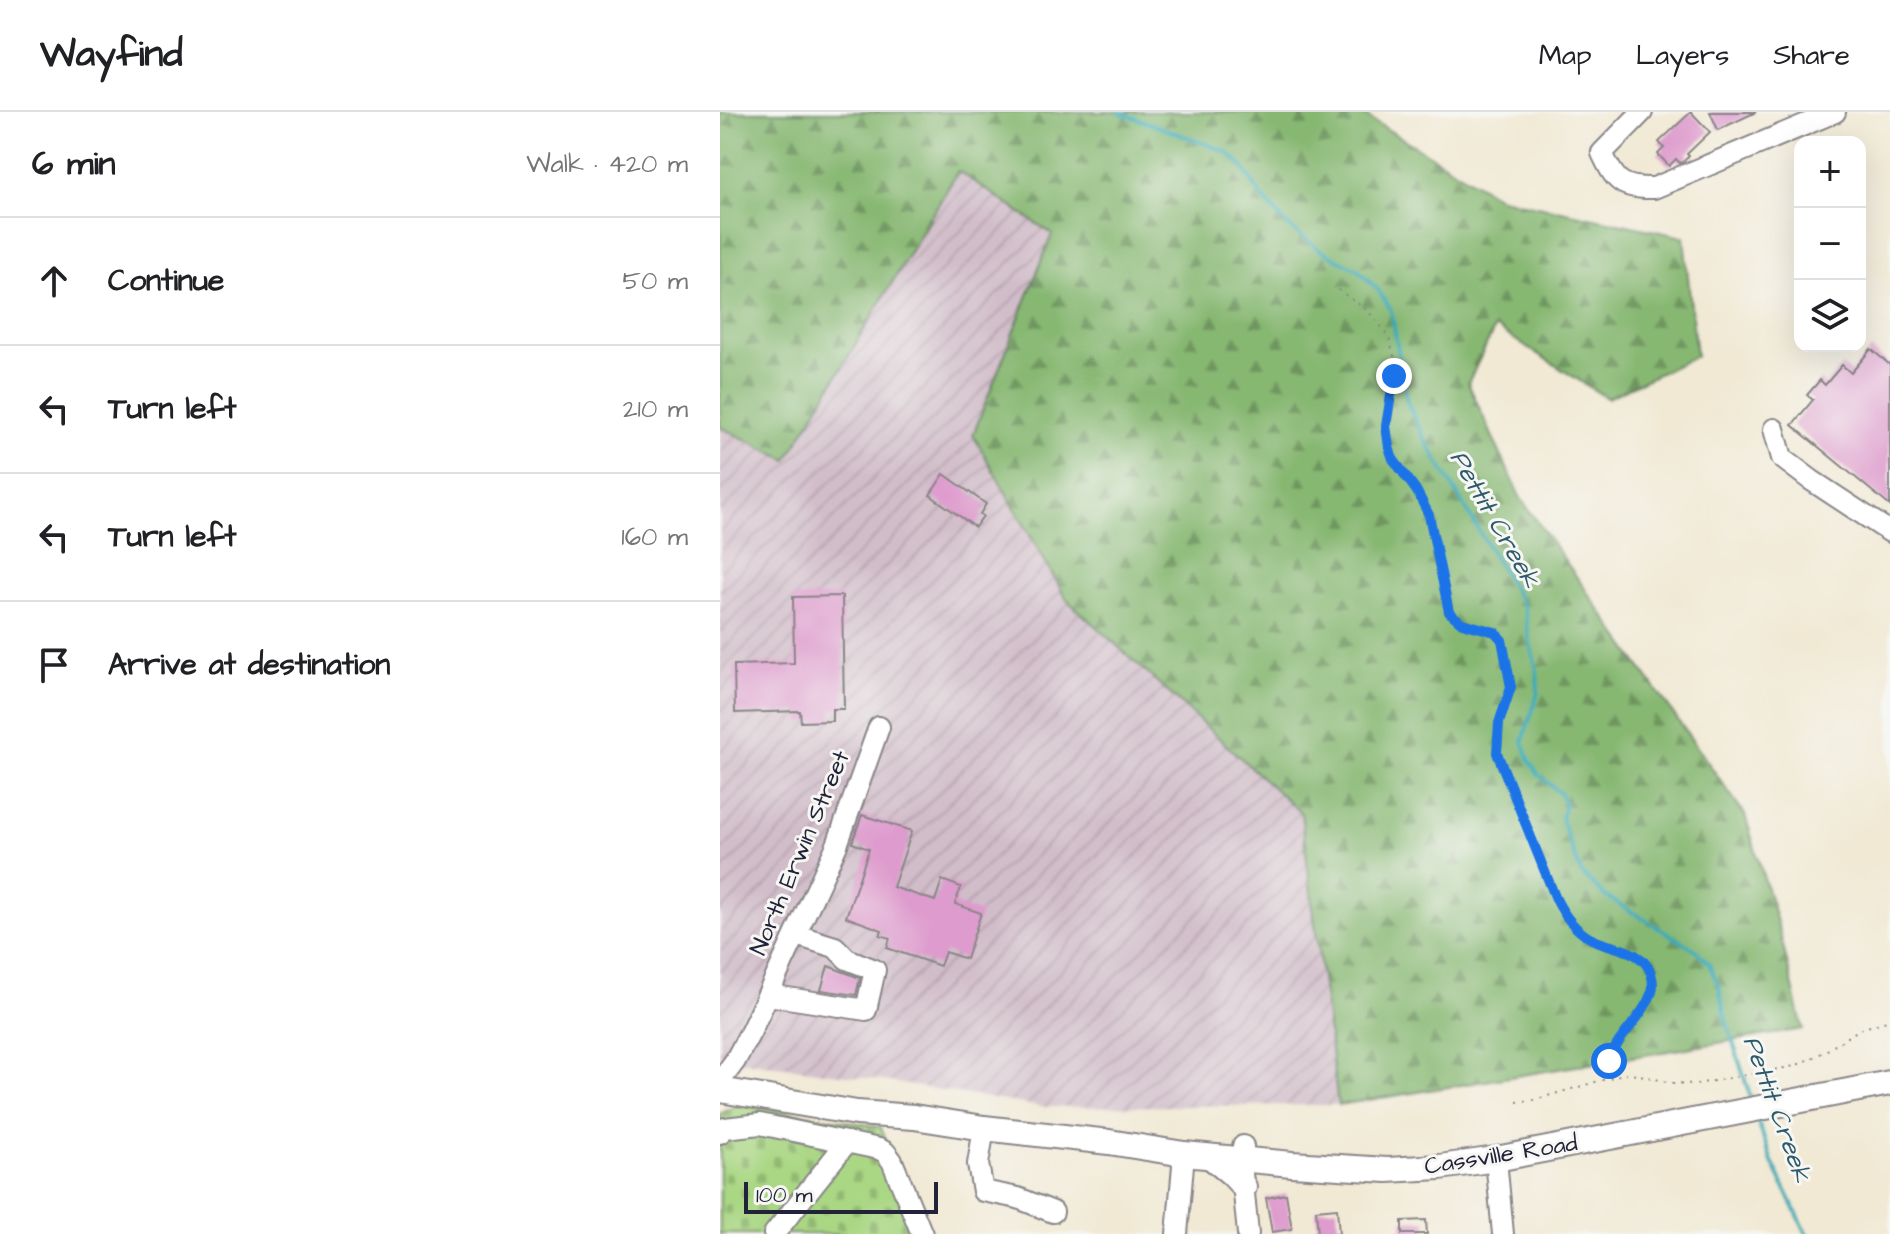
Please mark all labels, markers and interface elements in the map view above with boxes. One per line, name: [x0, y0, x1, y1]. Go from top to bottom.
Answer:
text: Wayfind: [40, 29, 183, 81]
text: Map: [1539, 36, 1592, 75]
text: Layers: [1636, 36, 1729, 75]
text: Share: [1773, 36, 1850, 75]
map controls: [1794, 136, 1866, 352]
button: +: [1794, 136, 1866, 208]
text: 6 min: [32, 140, 116, 188]
text: Walk · 420 m: [526, 146, 688, 182]
button: −: [1794, 208, 1866, 280]
icon: ahead: [32, 259, 76, 303]
text: Continue: [108, 260, 224, 302]
text: 50 m: [623, 263, 688, 299]
button: layers: [1794, 280, 1866, 352]
route end: [1376, 358, 1412, 394]
icon: left: [32, 387, 76, 431]
text: Turn left: [108, 388, 236, 430]
text: 210 m: [623, 391, 688, 427]
water label: Pettit Creek: [1441, 444, 1549, 595]
icon: left: [32, 515, 76, 559]
text: Turn left: [108, 516, 236, 558]
text: 160 m: [621, 519, 688, 555]
icon: arrive: [32, 643, 76, 687]
text: Arrive at destination: [108, 644, 390, 686]
street label: North Erwin Street: [742, 745, 859, 960]
water label: Pettit Creek: [1734, 1031, 1820, 1188]
route start: [1591, 1043, 1627, 1079]
street label: Cassville Road: [1422, 1126, 1580, 1184]
scale bar: [744, 1178, 938, 1214]
text: 100 m: [756, 1180, 813, 1211]

